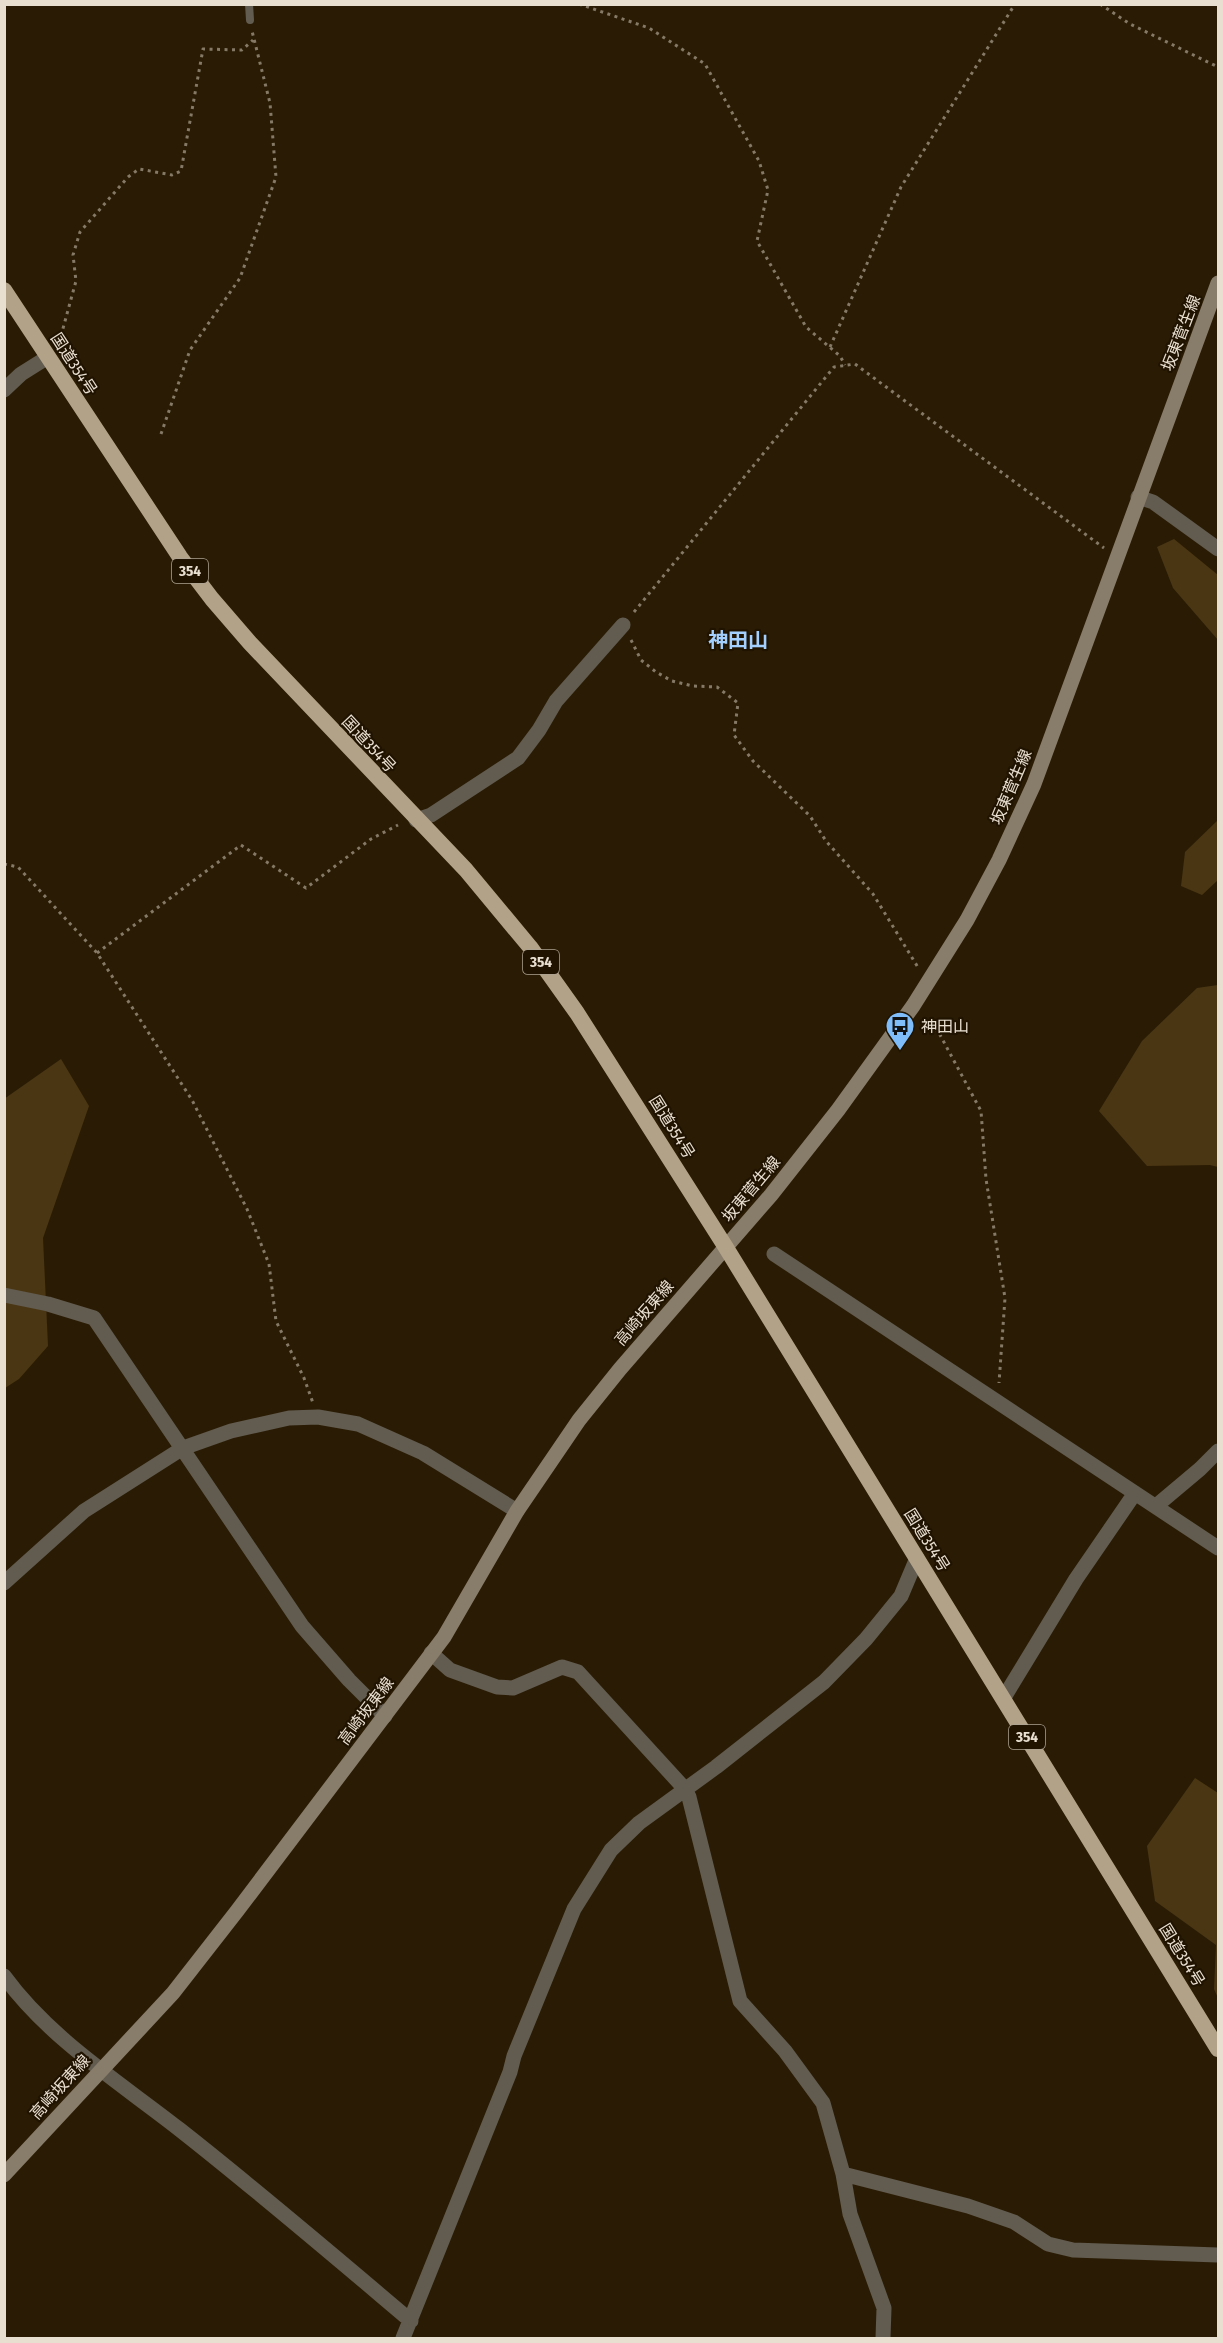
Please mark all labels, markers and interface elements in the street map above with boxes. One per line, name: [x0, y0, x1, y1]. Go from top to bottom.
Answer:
street label: 坂東菅生線: [1158, 292, 1204, 374]
street label: 国道354号: [47, 329, 101, 399]
road number: 354: [172, 559, 208, 583]
district label: 神田山: [708, 628, 768, 652]
street label: 国道354号: [338, 712, 400, 776]
street label: 坂東菅生線: [987, 746, 1035, 828]
road number: 354: [523, 950, 559, 974]
bus stop icon: 神田山: [884, 1010, 916, 1052]
place label: 神田山: [921, 1017, 969, 1036]
street label: 国道354号: [645, 1092, 699, 1162]
street label: 坂東菅生線: [718, 1152, 784, 1226]
street label: 高崎坂東線: [611, 1277, 677, 1349]
street label: 国道354号: [900, 1505, 954, 1575]
street label: 高崎坂東線: [334, 1673, 398, 1749]
road number: 354: [1009, 1725, 1045, 1749]
street label: 国道354号: [1155, 1920, 1209, 1990]
street label: 高崎坂東線: [26, 2051, 94, 2123]

